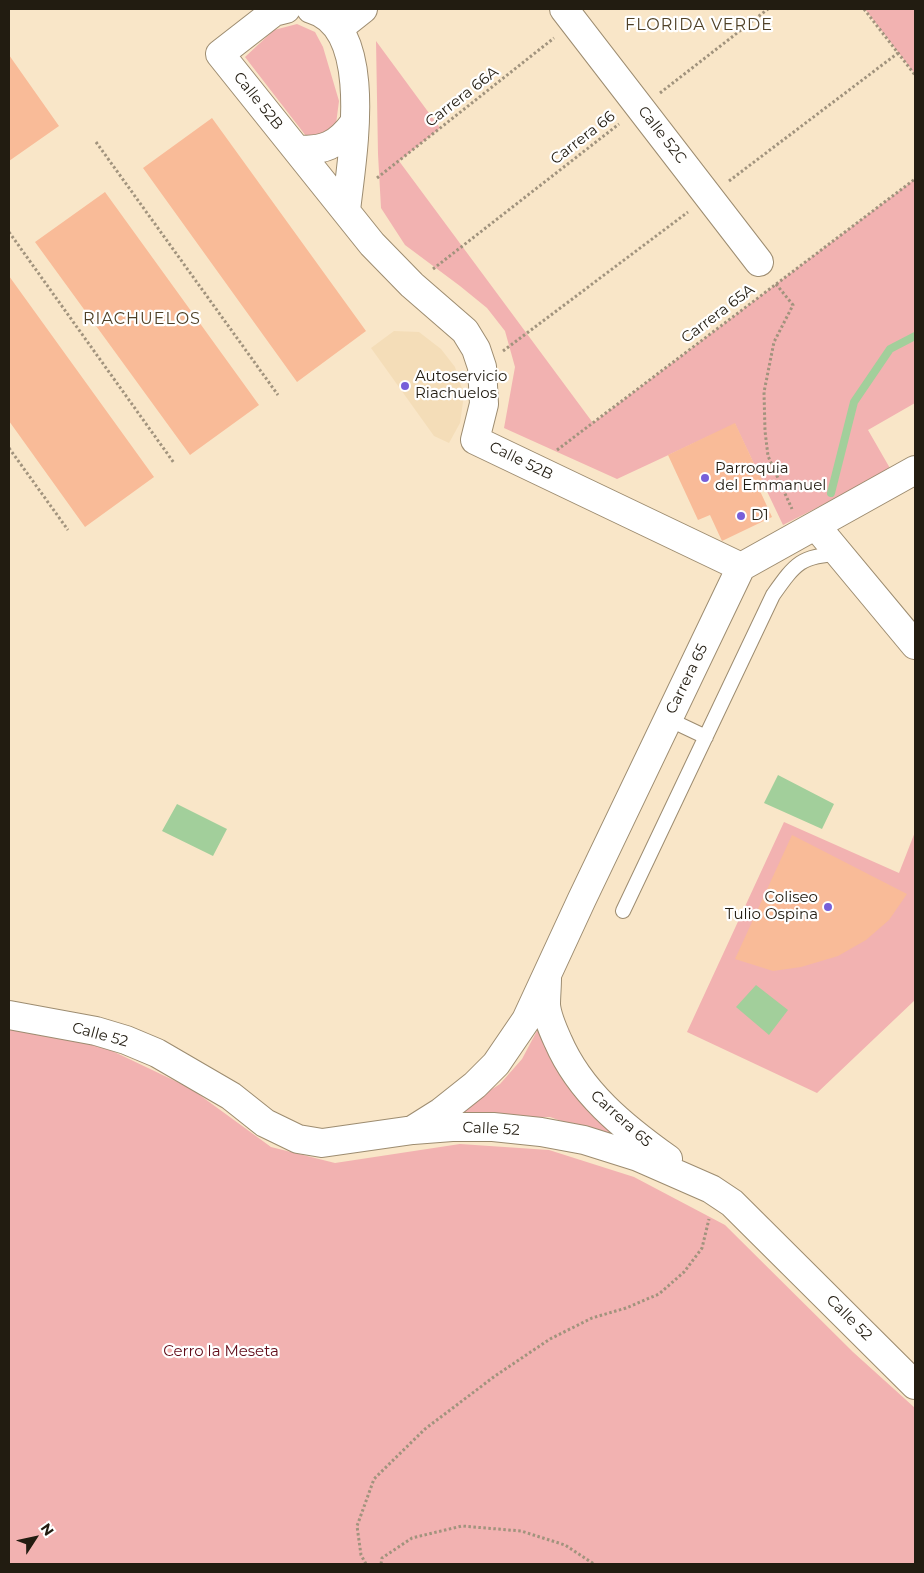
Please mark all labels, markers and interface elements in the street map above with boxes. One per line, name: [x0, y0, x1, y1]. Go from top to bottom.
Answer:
district label: FLORIDA VERDE: [623, 15, 775, 35]
street label: Carrera 66A: [422, 63, 502, 131]
street label: Calle 52B: [229, 69, 287, 133]
street label: Calle 52C: [634, 103, 690, 167]
street label: Carrera 66: [547, 107, 619, 169]
street label: Carrera 65A: [678, 281, 758, 347]
district label: RIACHUELOS: [82, 309, 202, 329]
place label: Autoservicio Riachuelos: [415, 368, 507, 403]
marker: Autoservicio Riachuelos: [399, 380, 411, 392]
street label: Calle 52B: [486, 438, 556, 484]
place label: Parroquia del Emmanuel: [715, 460, 826, 495]
marker: Parroquia del Emmanuel: [699, 472, 711, 484]
place label: D1: [751, 507, 769, 525]
marker: D1: [735, 510, 747, 522]
street label: Carrera 65: [662, 641, 712, 717]
place label: Coliseo Tulio Ospina: [725, 889, 818, 924]
marker: Coliseo Tulio Ospina: [822, 901, 834, 913]
street label: Calle 52: [70, 1019, 130, 1051]
street label: Carrera 65: [587, 1087, 655, 1151]
street label: Calle 52: [462, 1119, 520, 1139]
street label: Calle 52: [822, 1291, 876, 1345]
park label: Cerro la Meseta: [163, 1343, 279, 1361]
north arrow: [10, 1513, 60, 1563]
text: N: [37, 1520, 58, 1539]

